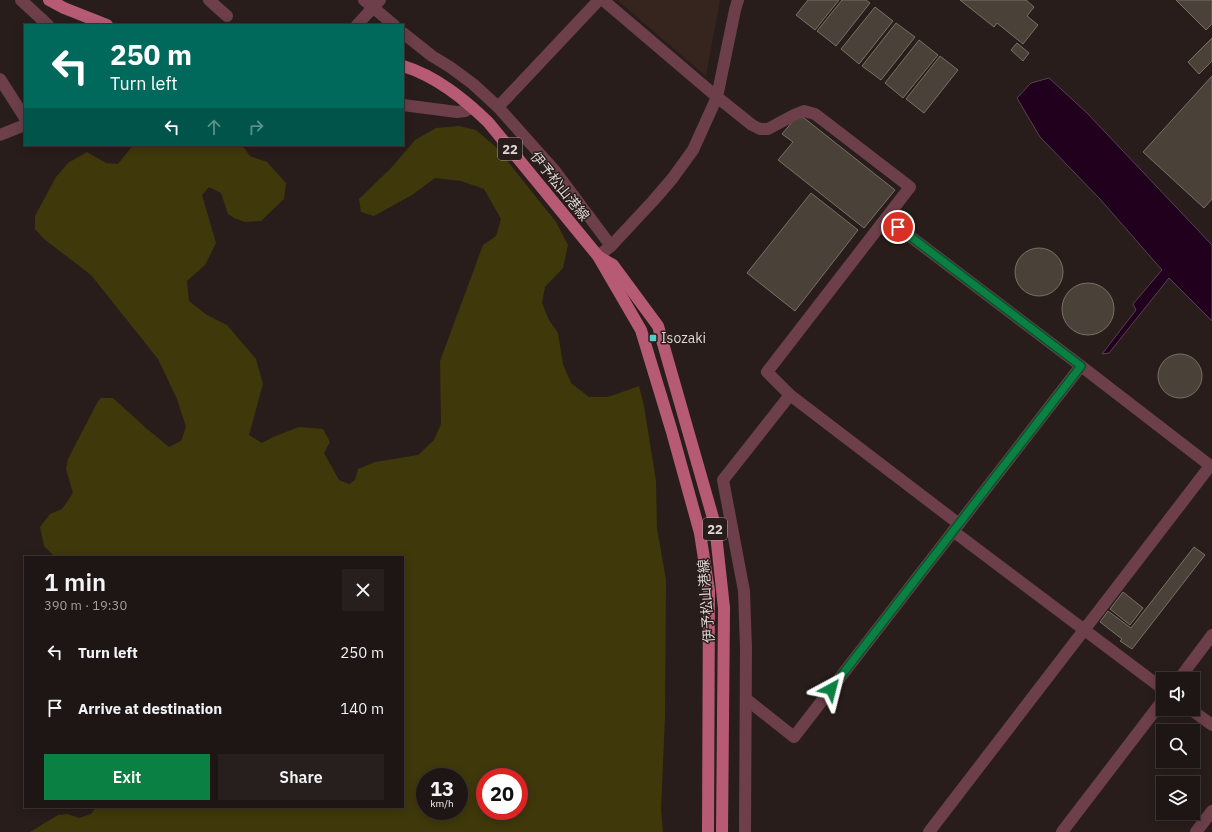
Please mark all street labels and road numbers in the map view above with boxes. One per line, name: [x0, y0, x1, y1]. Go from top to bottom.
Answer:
road number: 22: [498, 138, 522, 160]
street label: 伊予松山港線: [527, 148, 593, 224]
road number: 22: [703, 518, 727, 540]
street label: 伊予松山港線: [694, 558, 718, 644]

